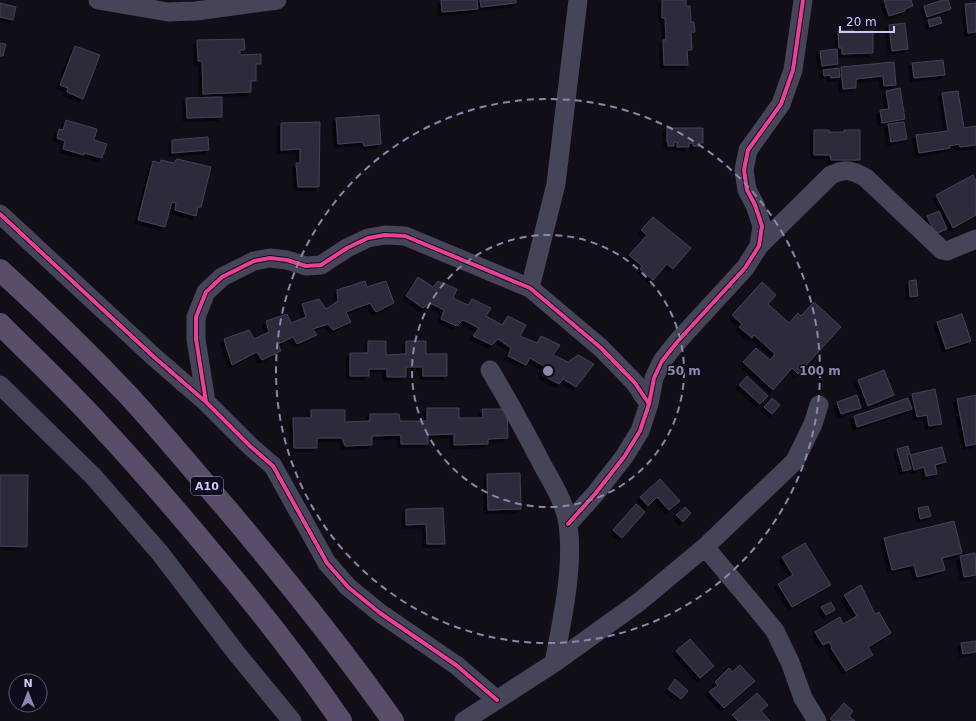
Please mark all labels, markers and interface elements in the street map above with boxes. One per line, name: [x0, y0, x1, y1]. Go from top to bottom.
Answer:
scale bar: [840, 8, 894, 34]
text: 20 m: [846, 15, 877, 29]
centre of rings: [541, 364, 555, 378]
text: 50 m: [667, 364, 701, 378]
text: 100 m: [799, 364, 841, 378]
road number: A10: [191, 477, 223, 495]
north arrow: [8, 673, 48, 713]
text: N: [23, 677, 33, 690]

